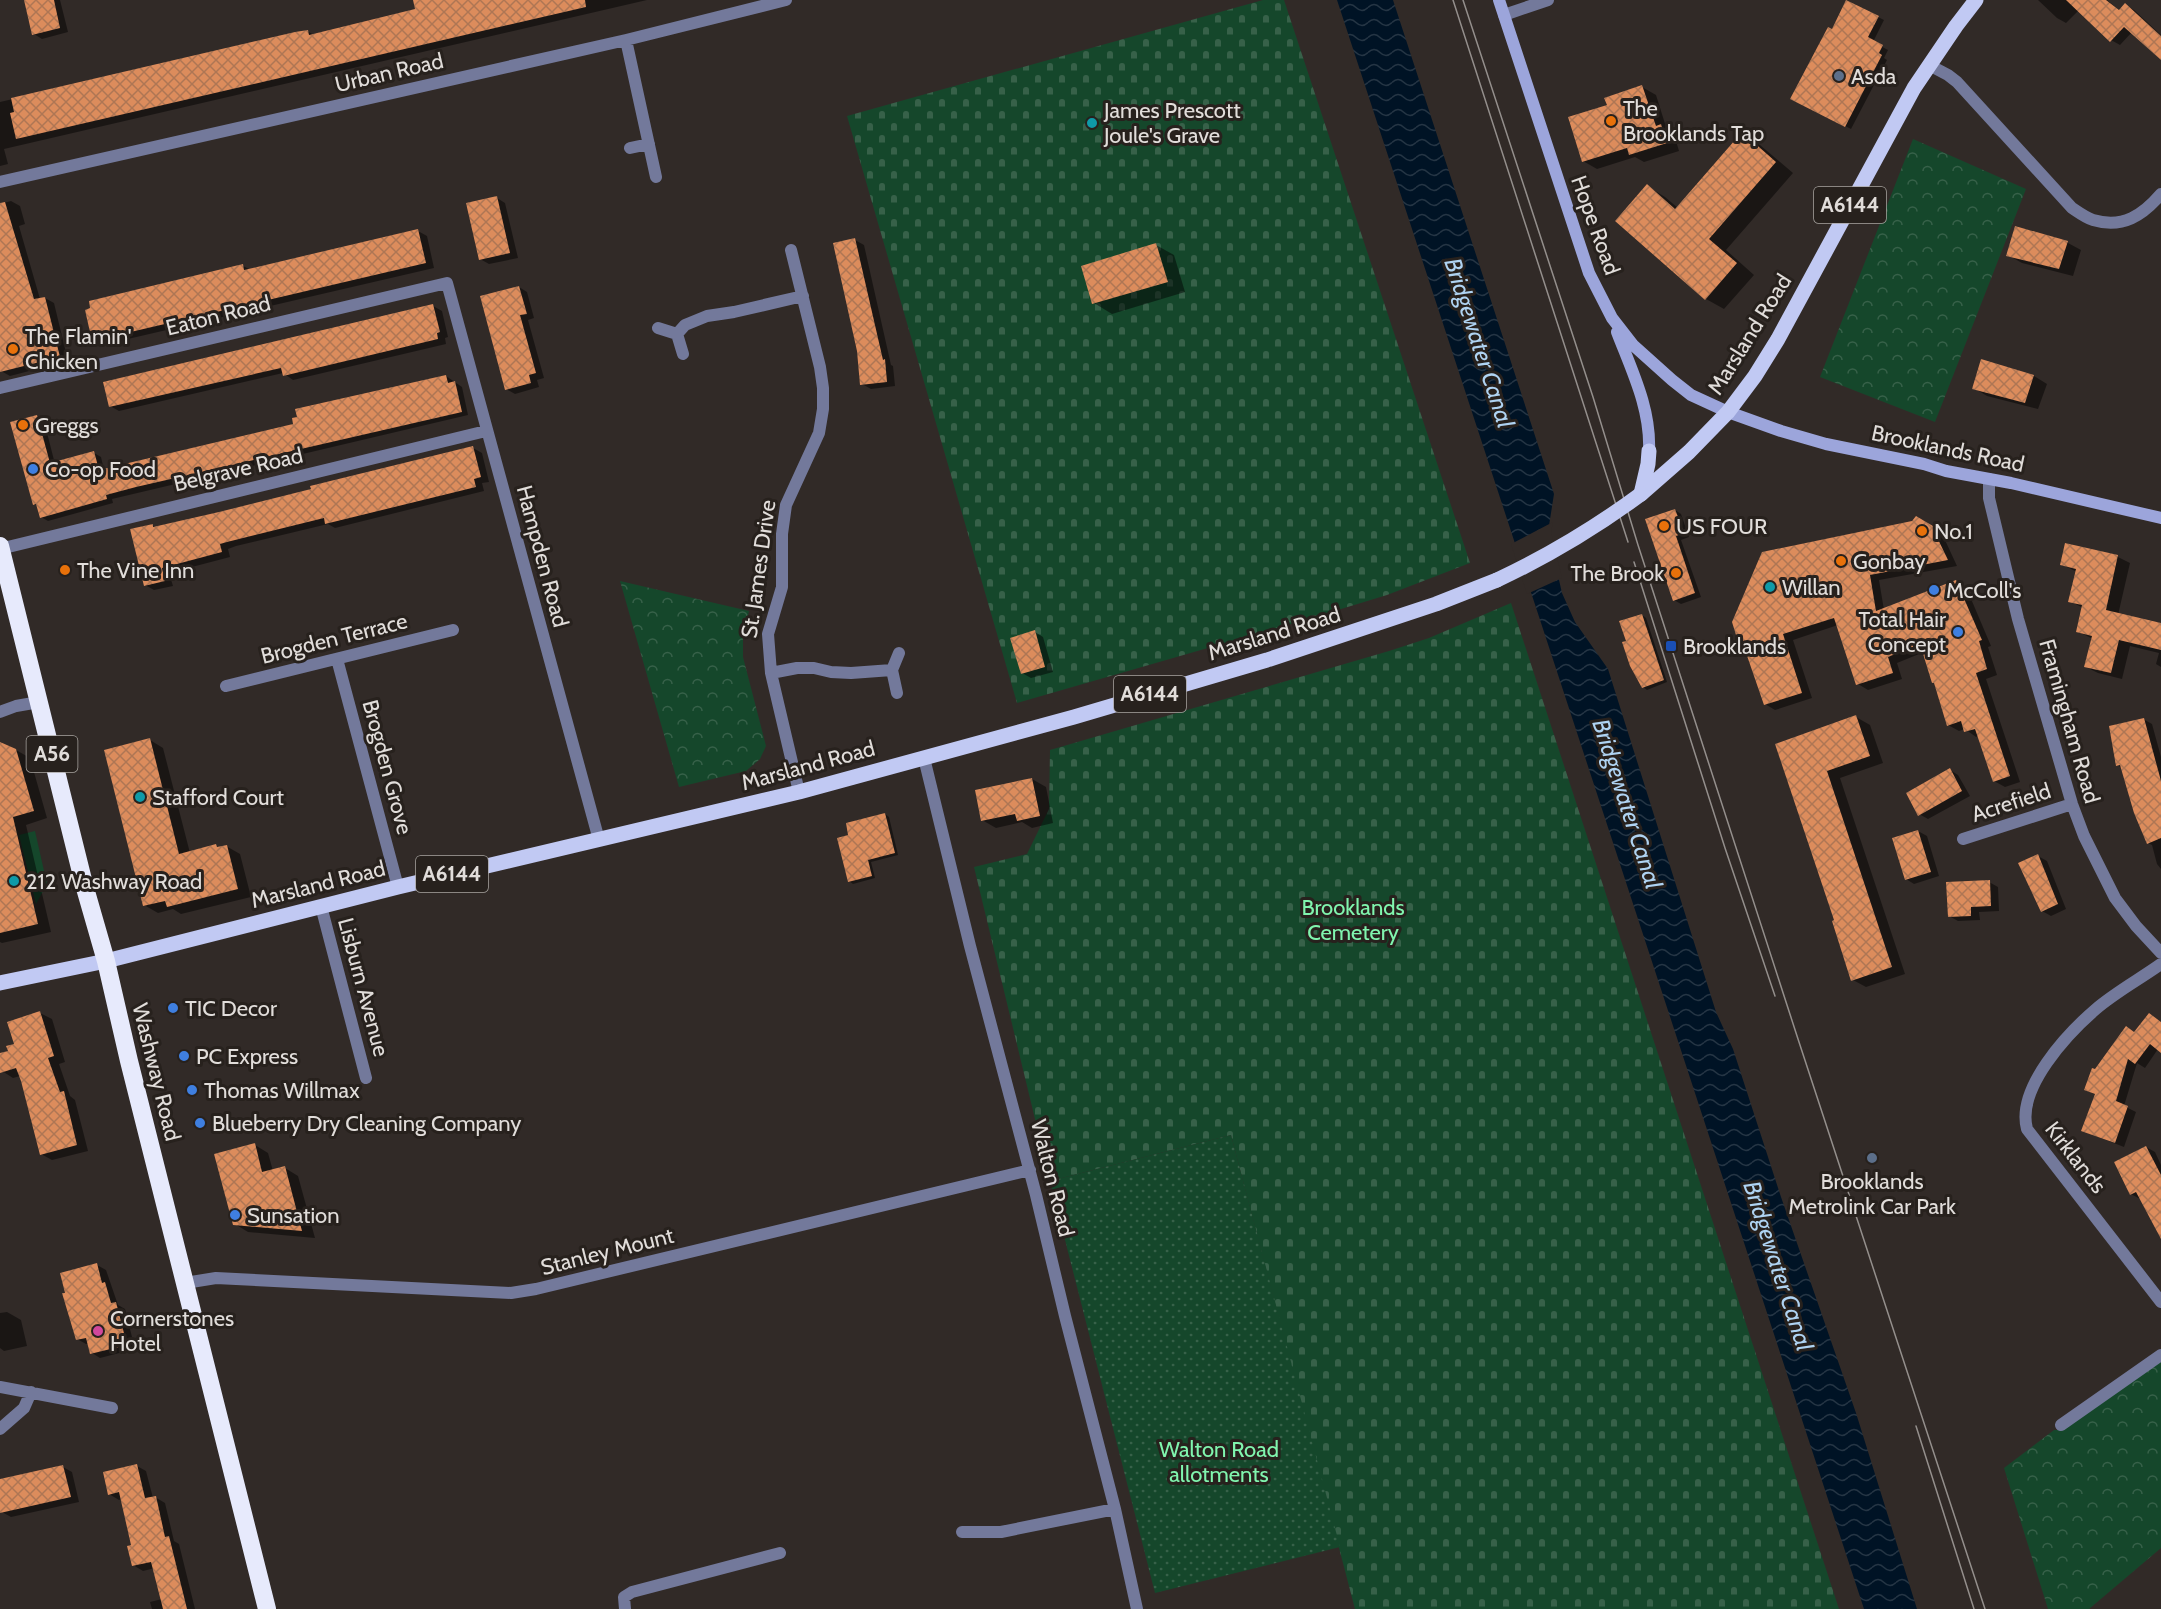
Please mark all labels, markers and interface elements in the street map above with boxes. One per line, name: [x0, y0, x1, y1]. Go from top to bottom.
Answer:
street label: Urban Road: [332, 47, 446, 98]
place label: Asda: [1851, 63, 1897, 90]
marker: Asda: [1832, 69, 1846, 83]
place label: The Brooklands Tap: [1623, 95, 1764, 147]
place label: James Prescott Joule's Grave: [1103, 97, 1241, 149]
marker: The Brooklands Tap: [1604, 114, 1618, 128]
marker: James Prescott Joule's Grave: [1085, 116, 1099, 130]
street label: Hope Road: [1565, 172, 1626, 278]
road number: A6144: [1814, 187, 1886, 223]
water label: Bridgewater Canal: [1438, 254, 1521, 432]
street label: Marsland Road: [1702, 269, 1797, 400]
street label: Eaton Road: [163, 289, 273, 342]
place label: The Flamin' Chicken: [25, 323, 132, 375]
marker: The Flamin' Chicken: [6, 342, 20, 356]
place label: Greggs: [35, 412, 99, 439]
marker: Greggs: [16, 418, 30, 432]
street label: Brooklands Road: [1869, 419, 2027, 478]
street label: Belgrave Road: [171, 441, 305, 497]
place label: Co-op Food: [45, 456, 156, 483]
marker: Co-op Food: [26, 462, 40, 476]
street label: Hampden Road: [511, 482, 574, 630]
street label: St. James Drive: [735, 498, 782, 640]
place label: US FOUR: [1676, 513, 1767, 540]
place label: No.1: [1934, 518, 1973, 545]
marker: US FOUR: [1657, 519, 1671, 533]
marker: No.1: [1915, 524, 1929, 538]
place label: Gonbay: [1853, 548, 1926, 575]
marker: Gonbay: [1834, 554, 1848, 568]
place label: The Vine Inn: [77, 557, 194, 584]
place label: The Brook: [1571, 560, 1664, 587]
marker: The Vine Inn: [58, 563, 72, 577]
marker: The Brook: [1669, 566, 1683, 580]
place label: Willan: [1782, 574, 1841, 601]
place label: McColl's: [1946, 577, 2021, 604]
marker: Willan: [1763, 580, 1777, 594]
marker: McColl's: [1927, 583, 1941, 597]
street label: Marsland Road: [1205, 600, 1344, 666]
place label: Total Hair Concept: [1858, 606, 1947, 658]
street label: Brogden Terrace: [258, 607, 410, 670]
marker: Total Hair Concept: [1951, 625, 1965, 639]
place label: Brooklands: [1683, 633, 1786, 660]
street label: Framingham Road: [2033, 636, 2106, 806]
marker: Brooklands: [1664, 639, 1678, 653]
road number: A6144: [1114, 676, 1186, 712]
street label: Brogden Grove: [357, 697, 418, 838]
water label: Bridgewater Canal: [1586, 715, 1669, 893]
street label: Marsland Road: [738, 735, 878, 796]
road number: A56: [26, 736, 78, 772]
street label: Acrefield: [1968, 777, 2054, 828]
place label: Stafford Court: [152, 784, 284, 811]
marker: Stafford Court: [133, 790, 147, 804]
street label: Marsland Road: [248, 855, 388, 914]
road number: A6144: [416, 856, 488, 892]
place label: 212 Washway Road: [26, 868, 202, 895]
marker: 212 Washway Road: [7, 874, 21, 888]
park label: Brooklands Cemetery: [1301, 894, 1405, 946]
street label: Lisburn Avenue: [332, 915, 395, 1059]
place label: TIC Decor: [185, 995, 277, 1022]
street label: Washway Road: [126, 1000, 187, 1144]
marker: TIC Decor: [166, 1001, 180, 1015]
place label: PC Express: [196, 1043, 298, 1070]
marker: PC Express: [177, 1049, 191, 1063]
place label: Thomas Willmax: [204, 1077, 360, 1104]
marker: Thomas Willmax: [185, 1083, 199, 1097]
place label: Blueberry Dry Cleaning Company: [212, 1110, 521, 1137]
marker: Blueberry Dry Cleaning Company: [193, 1116, 207, 1130]
street label: Kirklands: [2039, 1116, 2112, 1199]
street label: Walton Road: [1025, 1117, 1080, 1240]
marker: Brooklands Metrolink Car Park: [1865, 1151, 1879, 1165]
place label: Brooklands Metrolink Car Park: [1788, 1168, 1956, 1220]
water label: Bridgewater Canal: [1737, 1177, 1820, 1355]
place label: Sunsation: [247, 1202, 339, 1229]
marker: Sunsation: [228, 1208, 242, 1222]
street label: Stanley Mount: [538, 1222, 677, 1281]
place label: Cornerstones Hotel: [110, 1305, 234, 1357]
marker: Cornerstones Hotel: [91, 1324, 105, 1338]
park label: Walton Road allotments: [1159, 1436, 1279, 1488]

